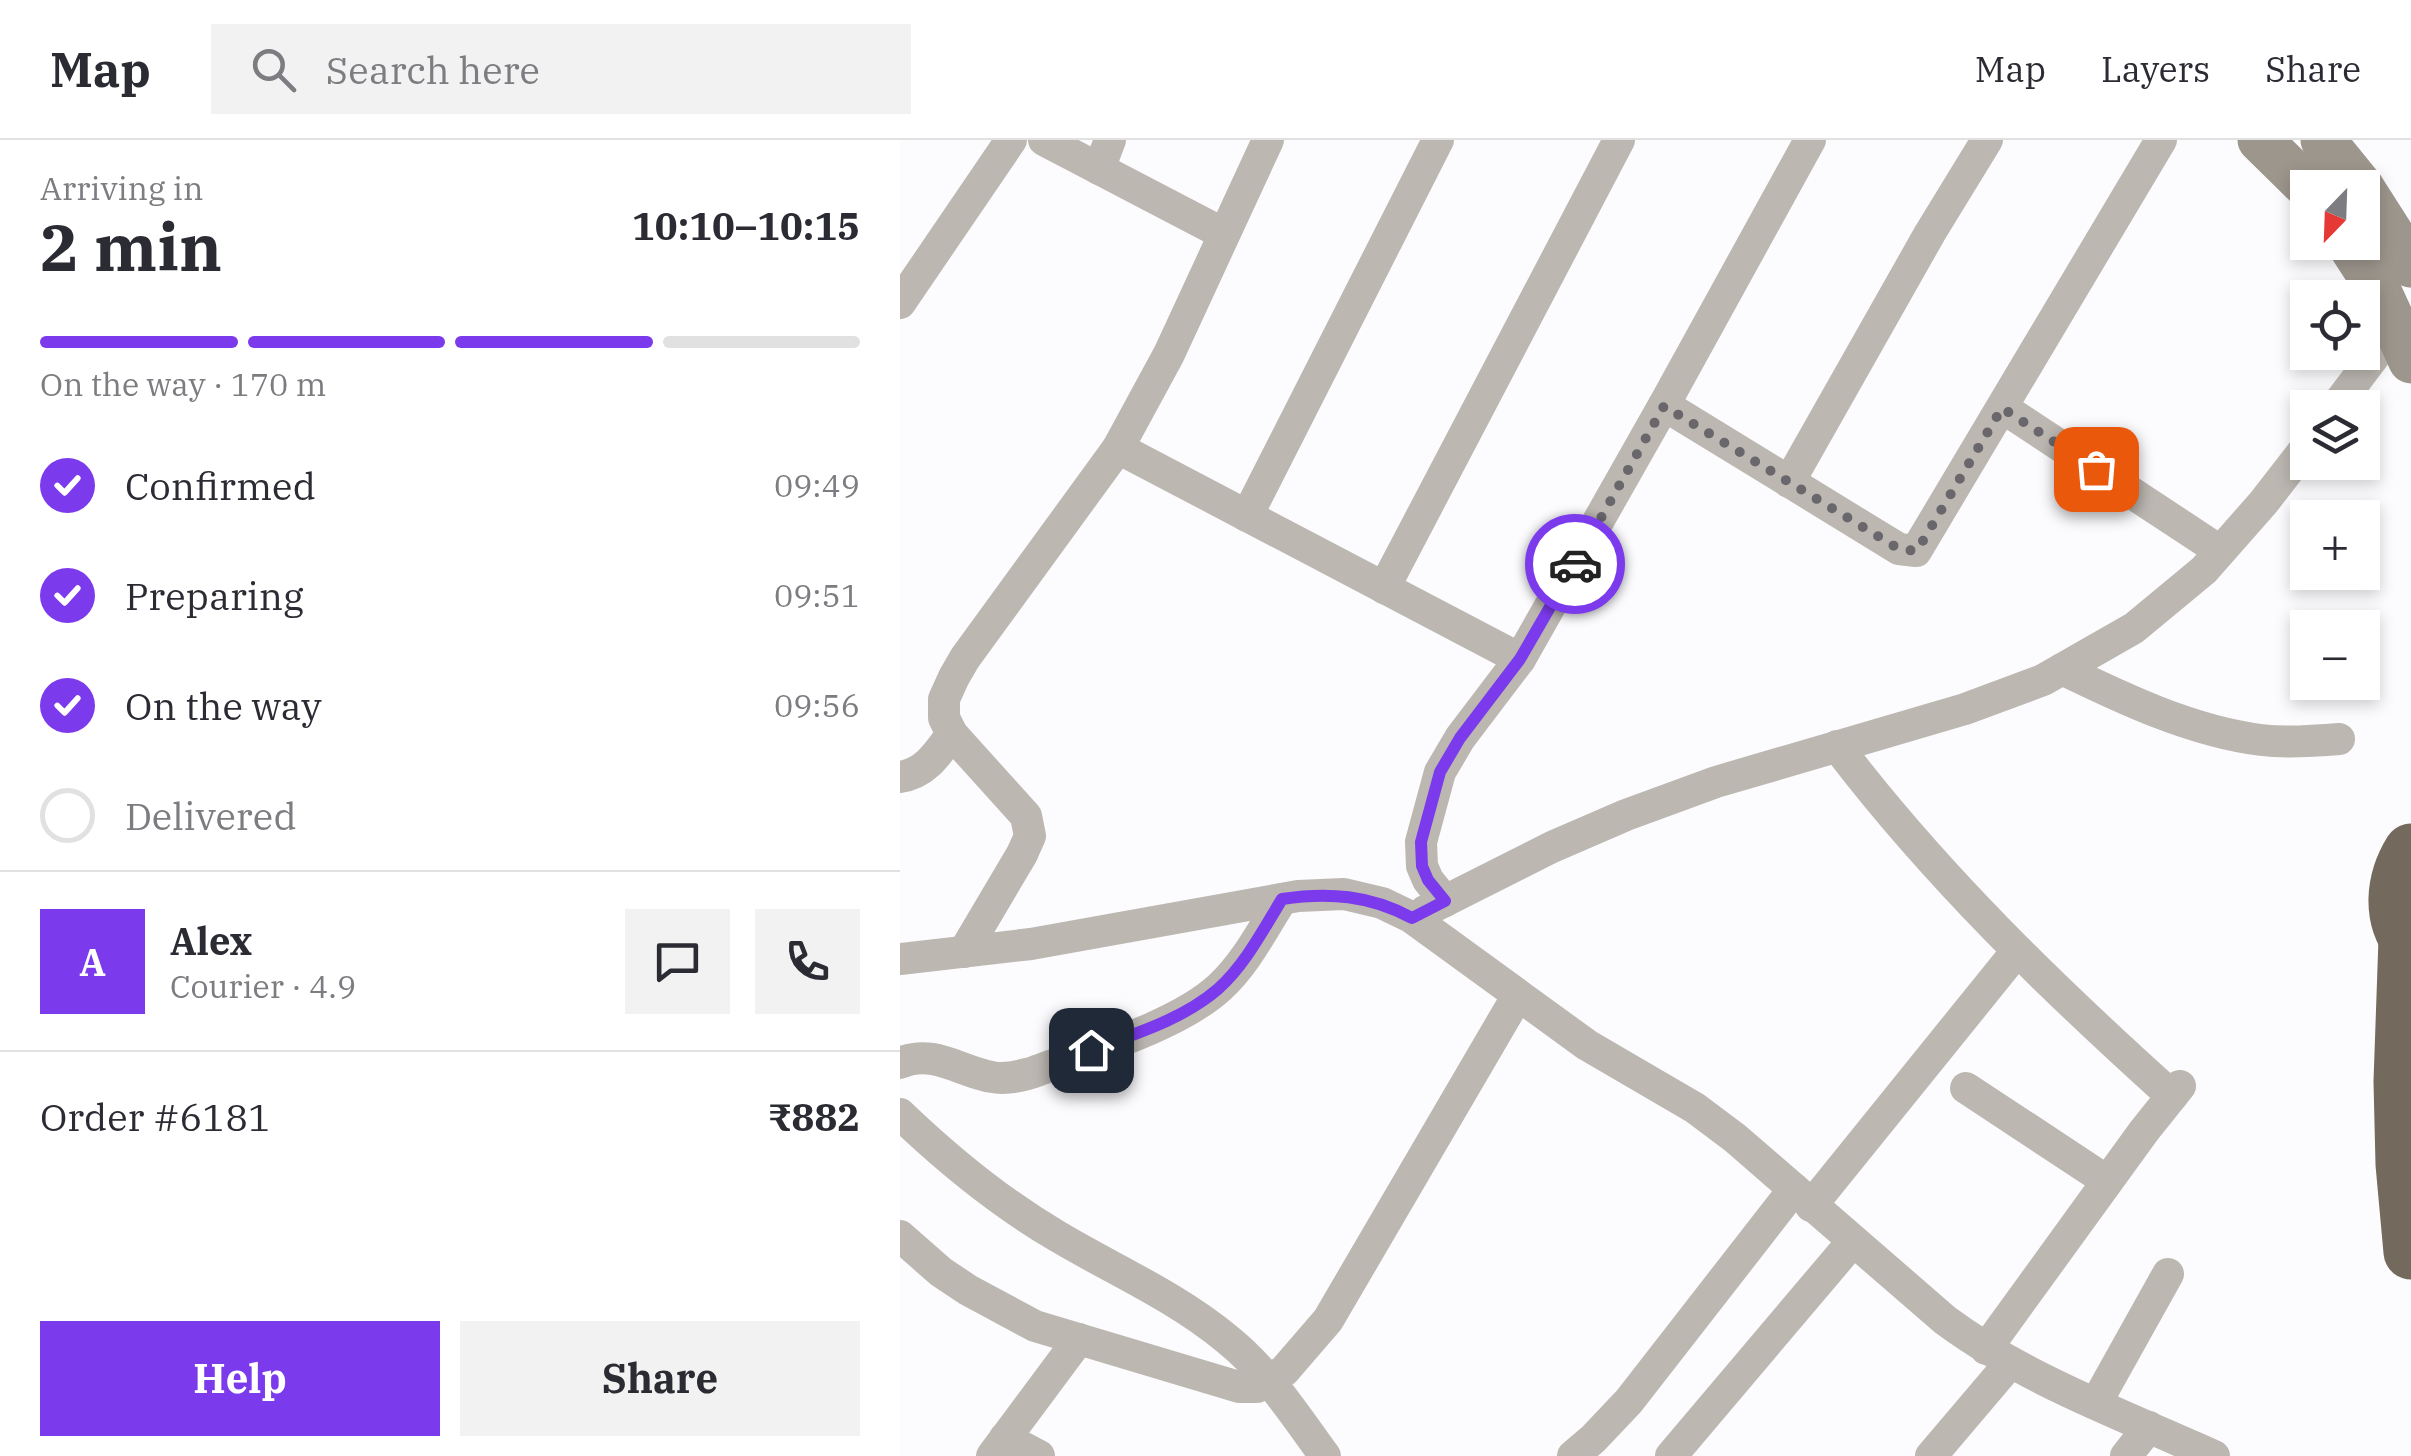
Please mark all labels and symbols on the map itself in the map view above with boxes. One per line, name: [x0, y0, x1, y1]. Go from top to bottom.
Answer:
north arrow: [2290, 170, 2380, 260]
pin: [2054, 427, 2139, 512]
courier: [1525, 514, 1625, 614]
pin: [1049, 1008, 1134, 1093]

